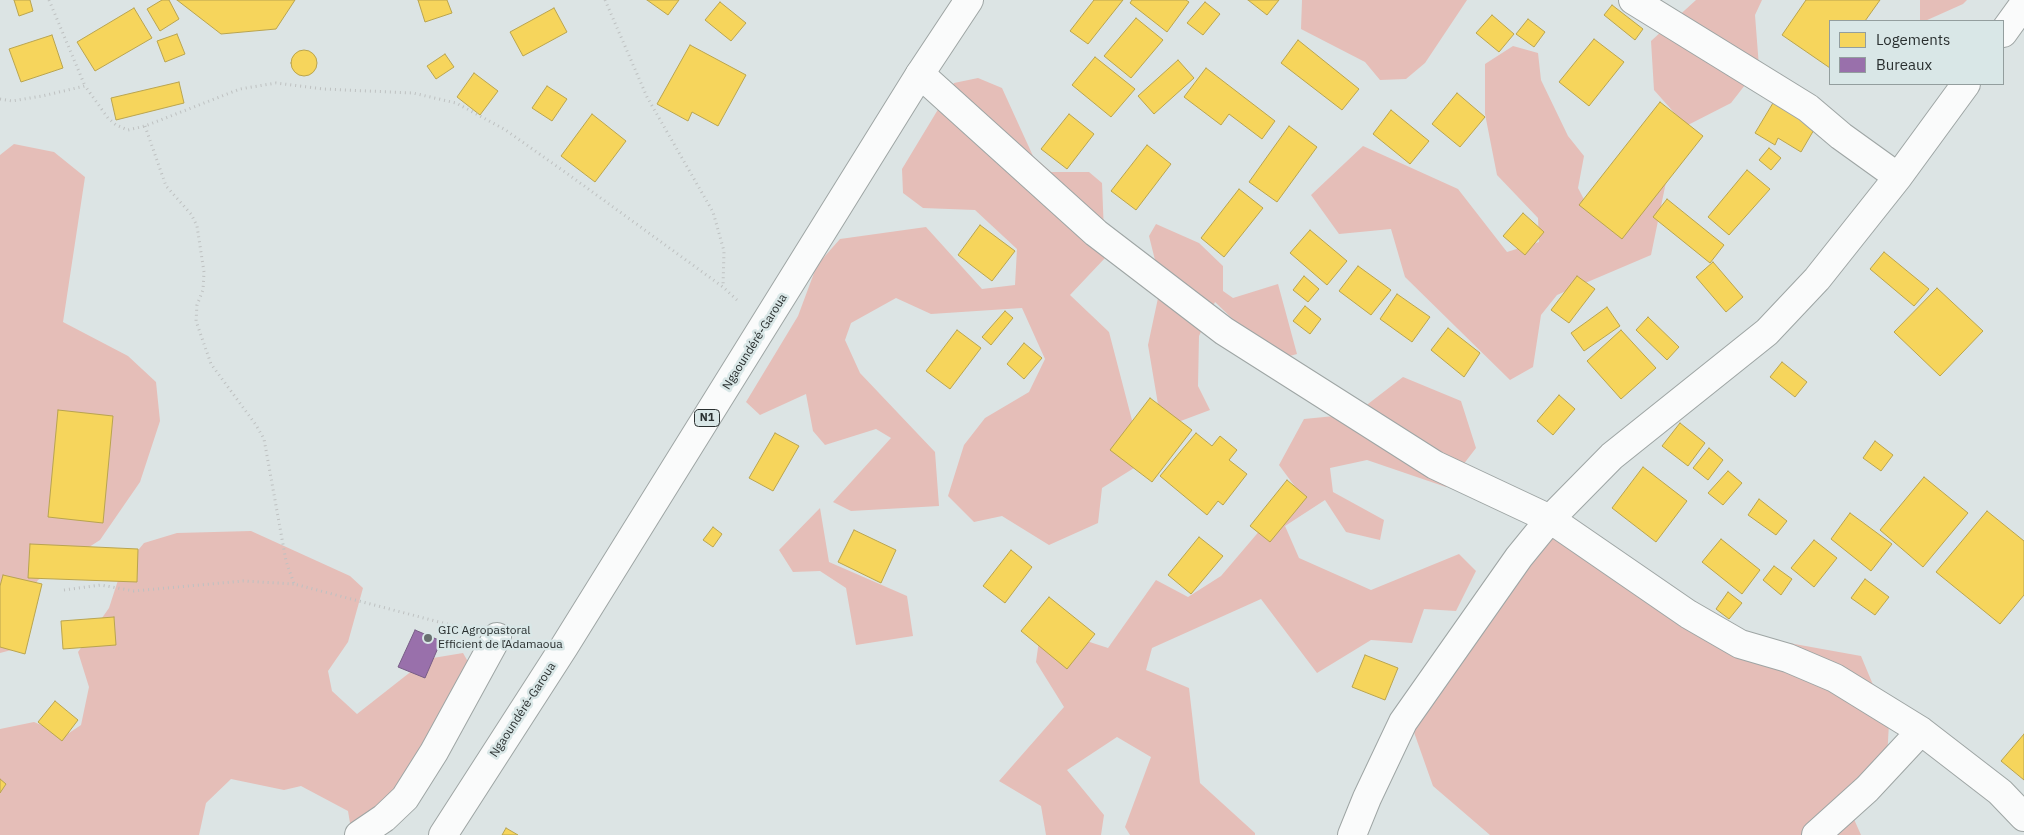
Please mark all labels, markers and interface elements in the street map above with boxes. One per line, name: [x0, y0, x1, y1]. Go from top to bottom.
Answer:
legend: [1829, 20, 2004, 85]
text: Logements: [1876, 30, 1950, 49]
text: Bureaux: [1876, 55, 1932, 74]
street label: Ngaoundéré-Garoua: [720, 291, 790, 393]
road number: N1: [694, 409, 720, 426]
place label: GIC Agropastoral Efficient de ľAdamaoua: [438, 624, 563, 652]
marker: GIC Agropastoral Efficient de ľAdamaoua: [422, 632, 434, 644]
street label: Ngaoundéré-Garoua: [487, 660, 559, 760]

